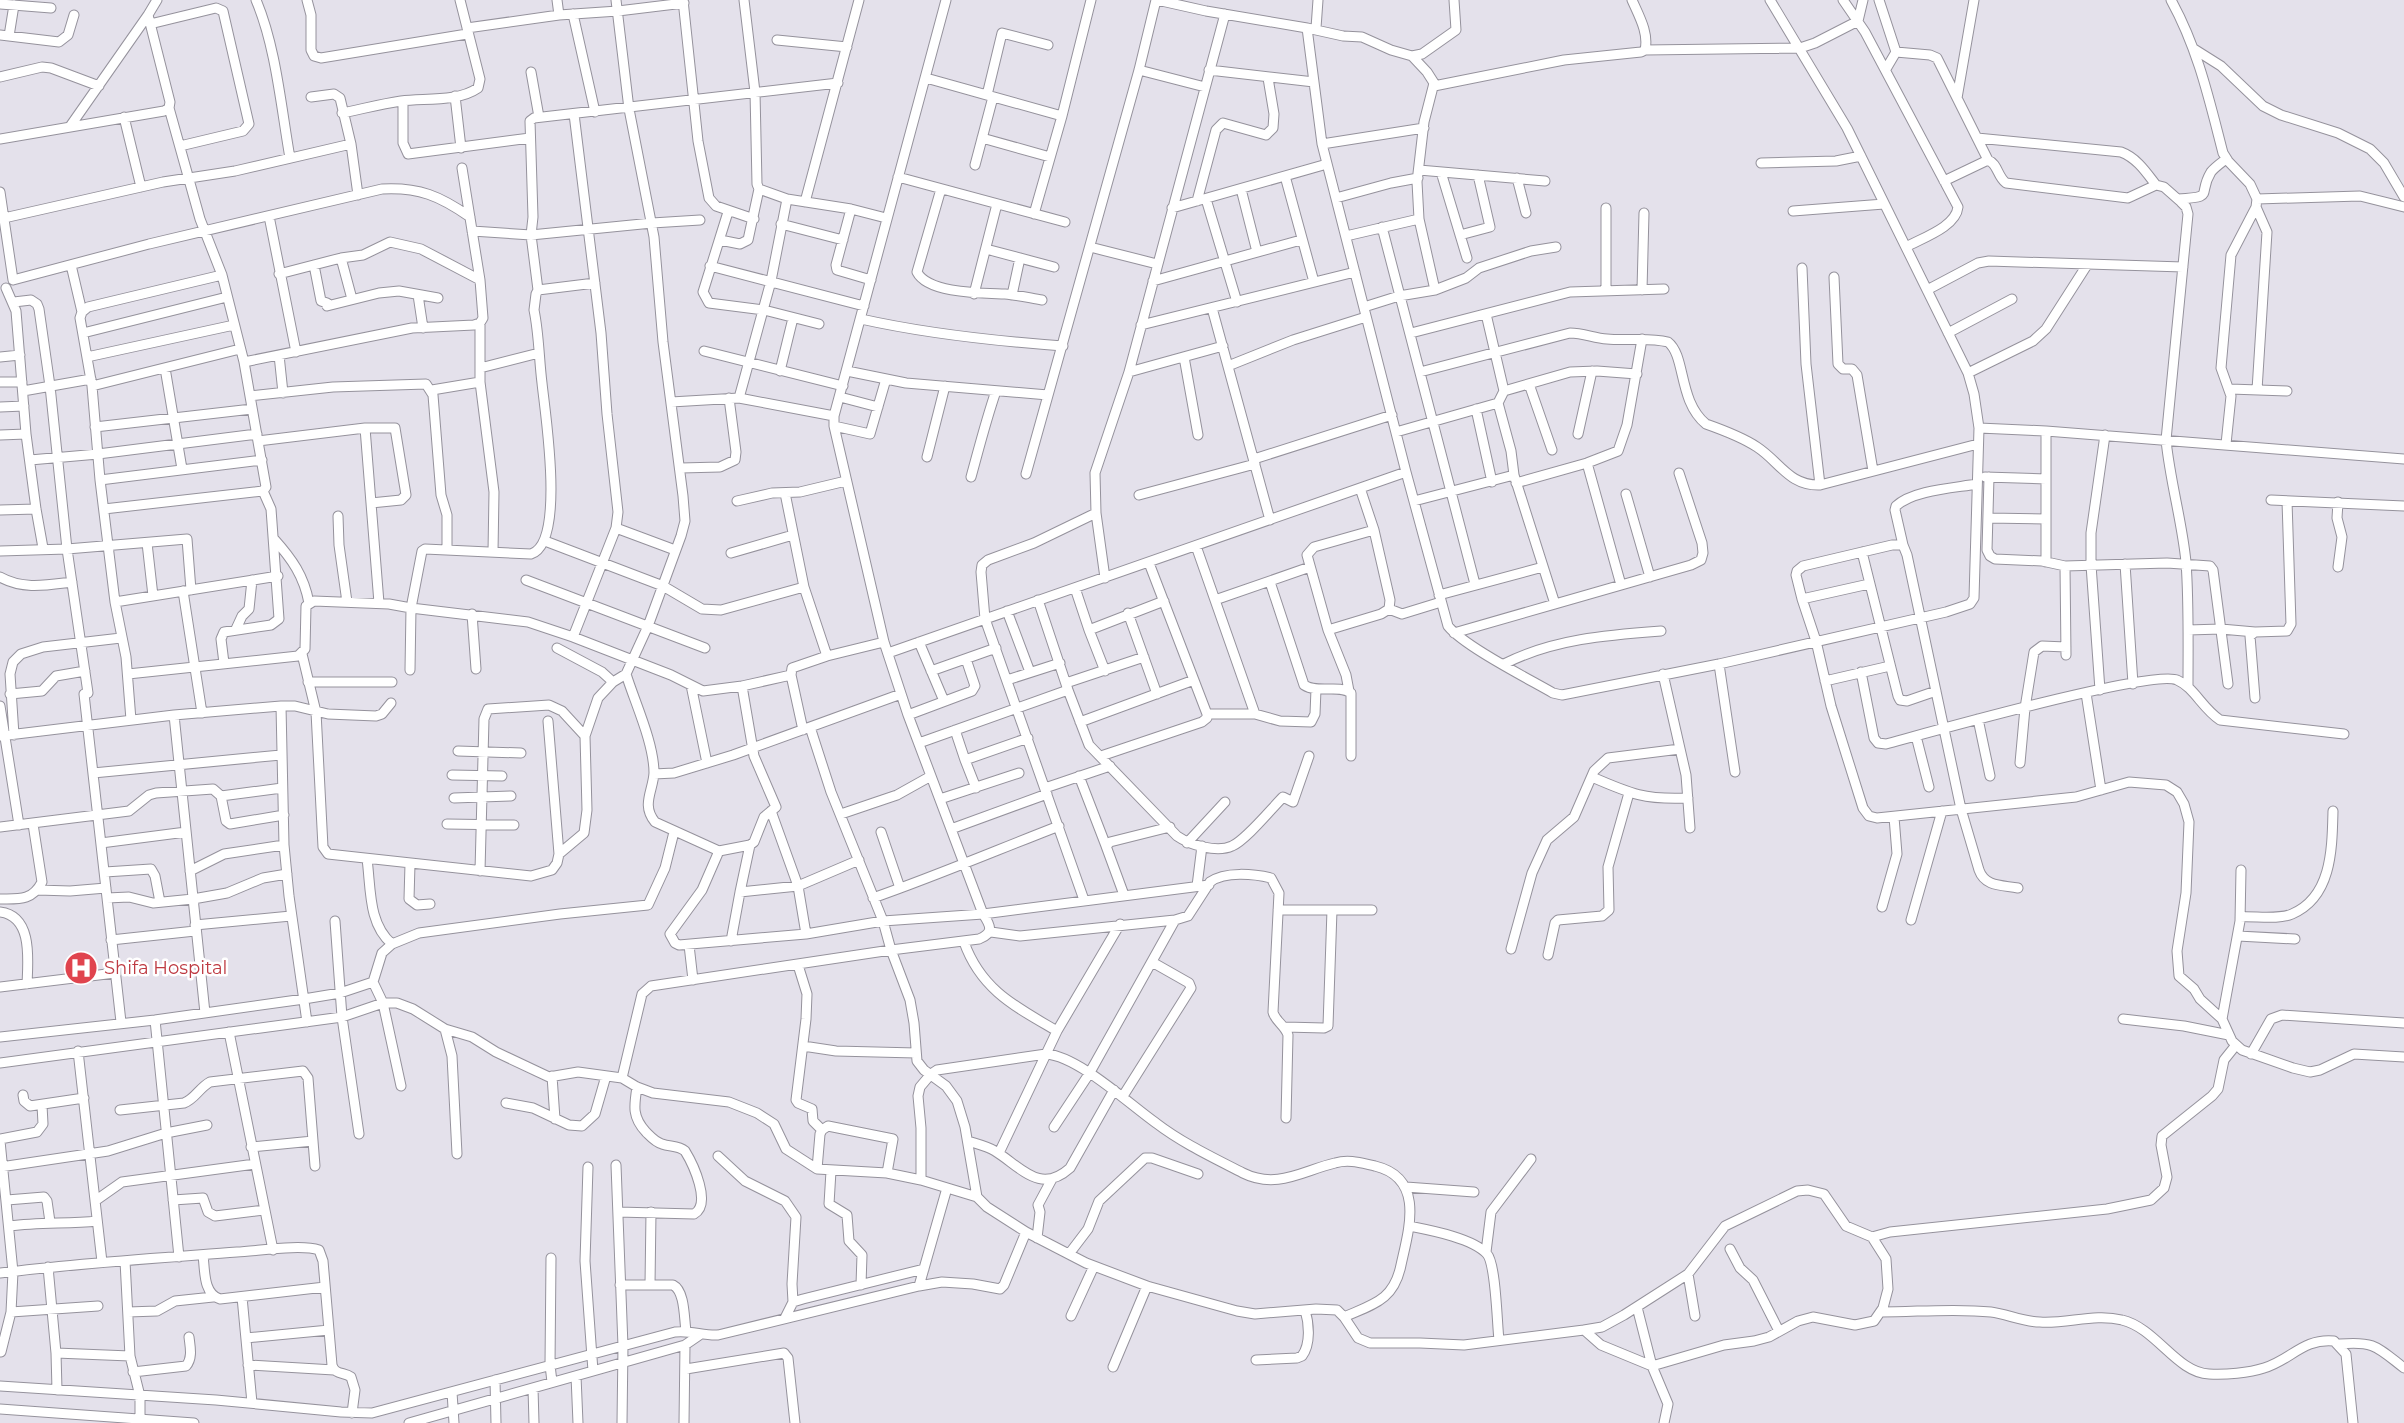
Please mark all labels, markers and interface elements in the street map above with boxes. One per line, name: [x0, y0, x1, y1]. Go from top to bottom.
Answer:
hospital icon: Shifa Hospital: [63, 950, 99, 986]
place label: Shifa Hospital: [104, 957, 227, 979]

